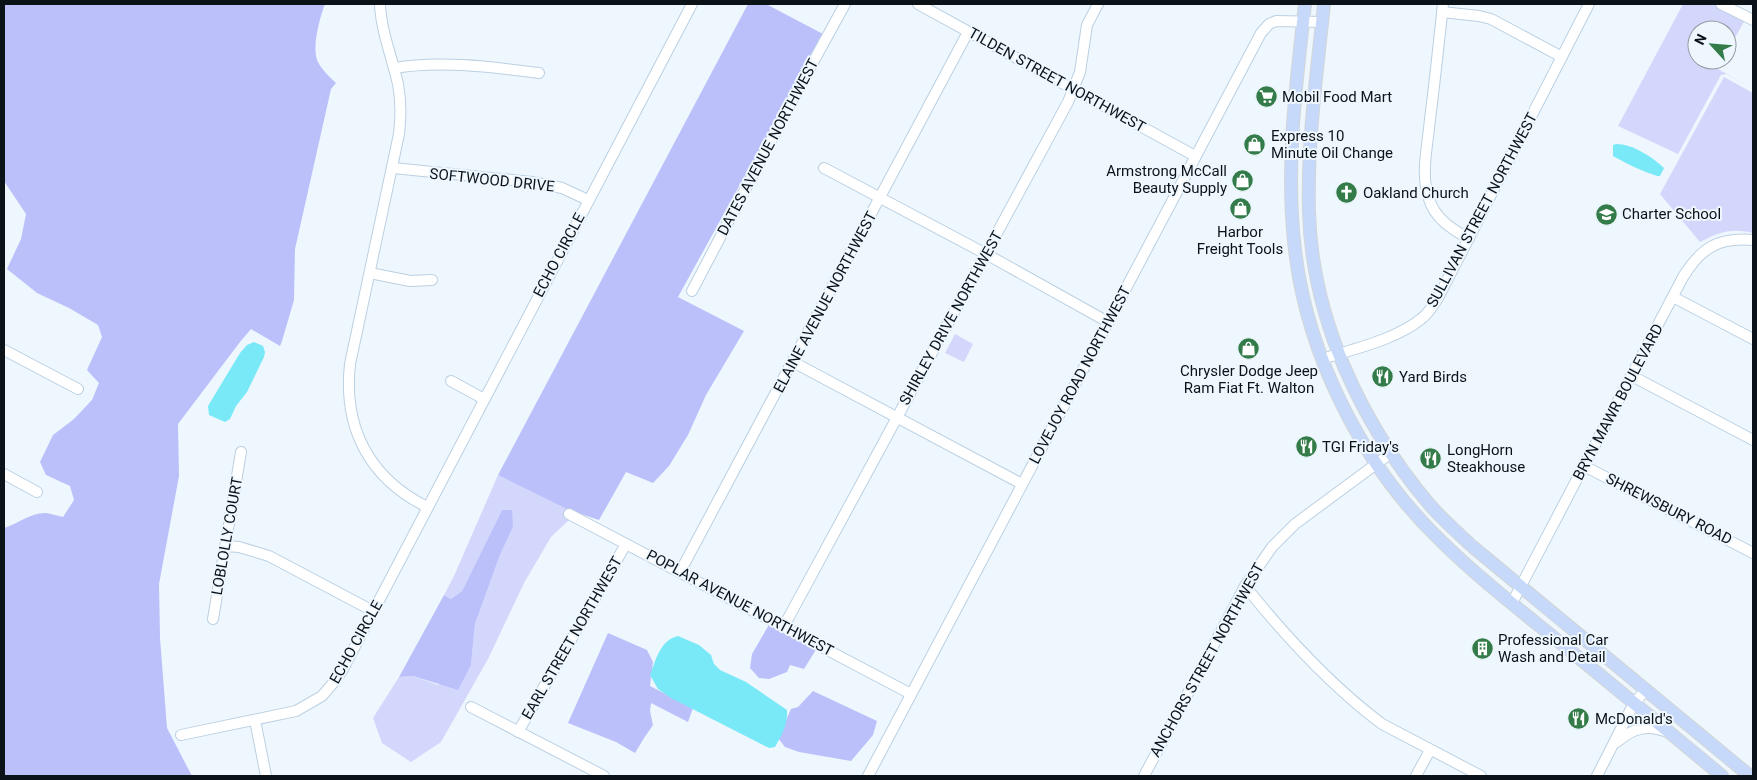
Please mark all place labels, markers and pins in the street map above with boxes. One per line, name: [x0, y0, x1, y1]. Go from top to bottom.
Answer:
supermarket icon: Mobil Food Mart: [1254, 85, 1278, 109]
place label: Mobil Food Mart: [1282, 88, 1392, 106]
place label: Express 10 Minute Oil Change: [1271, 127, 1393, 162]
shop icon: Express 10 Minute Oil Change: [1243, 133, 1267, 157]
place label: Armstrong McCall Beauty Supply: [1106, 162, 1227, 197]
shop icon: Armstrong McCall Beauty Supply: [1231, 168, 1255, 192]
church icon: Oakland Church: [1335, 181, 1359, 205]
place label: Oakland Church: [1363, 184, 1469, 202]
shop icon: Harbor Freight Tools: [1228, 197, 1252, 221]
school or university icon: Charter School: [1594, 202, 1618, 226]
place label: Charter School: [1622, 205, 1721, 223]
place label: Harbor Freight Tools: [1197, 223, 1283, 258]
shop icon: Chrysler Dodge Jeep Ram Fiat Ft. Walton: [1237, 336, 1261, 360]
place label: Chrysler Dodge Jeep Ram Fiat Ft. Walton: [1180, 362, 1318, 397]
restaurant icon: Yard Birds: [1371, 365, 1395, 389]
place label: Yard Birds: [1399, 368, 1467, 386]
restaurant icon: TGI Friday's: [1294, 435, 1318, 459]
place label: TGI Friday's: [1322, 438, 1399, 456]
place label: LongHorn Steakhouse: [1447, 441, 1525, 476]
restaurant icon: LongHorn Steakhouse: [1419, 447, 1443, 471]
place label: Professional Car Wash and Detail: [1498, 631, 1608, 666]
building icon: Professional Car Wash and Detail: [1470, 637, 1494, 661]
restaurant icon: McDonald's: [1567, 707, 1591, 731]
place label: McDonald's: [1595, 710, 1673, 728]

